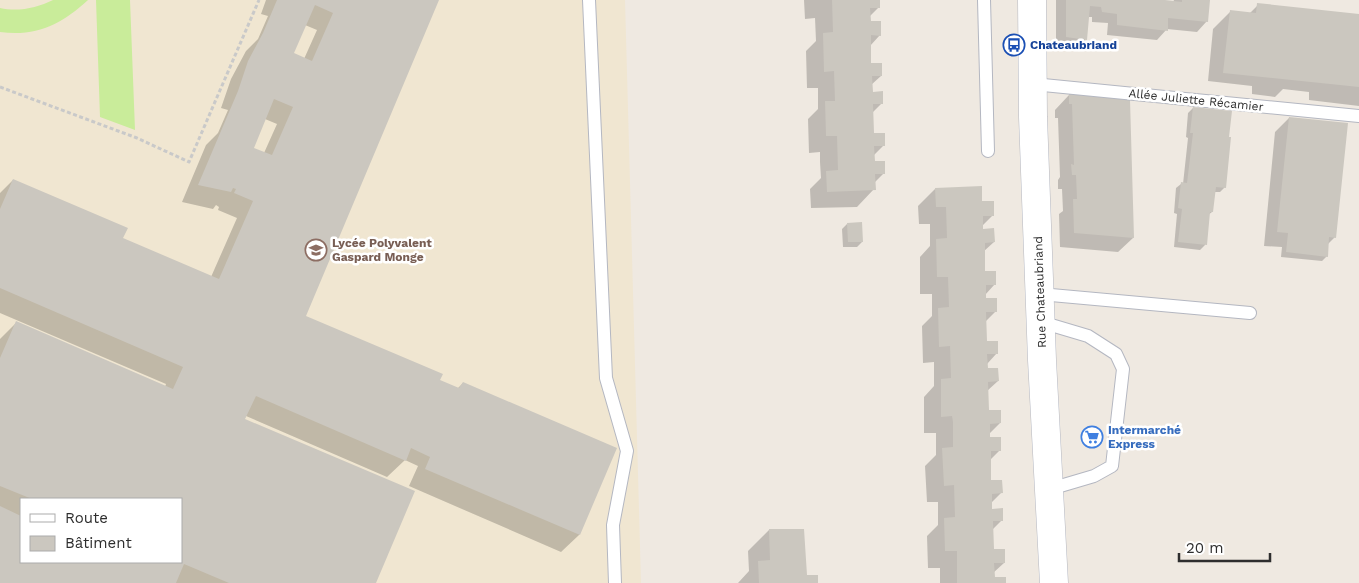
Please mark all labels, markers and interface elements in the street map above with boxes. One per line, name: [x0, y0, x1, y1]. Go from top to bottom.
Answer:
bus stop icon: Chateaubriand: [1002, 33, 1026, 57]
place label: Chateaubriand: [1030, 38, 1117, 52]
street label: Allée Juliette Récamier: [1128, 86, 1264, 114]
place label: Lycée Polyvalent Gaspard Monge: [332, 236, 432, 264]
street label: Rue Chateaubriand: [1031, 236, 1049, 348]
school or university icon: Lycée Polyvalent Gaspard Monge: [304, 238, 328, 262]
place label: Intermarché Express: [1108, 423, 1181, 451]
supermarket icon: Intermarché Express: [1080, 425, 1104, 449]
legend: [20, 498, 182, 563]
text: Route: [65, 509, 108, 527]
scale bar: [1179, 530, 1270, 562]
text: Bâtiment: [65, 534, 132, 552]
text: 20 m: [1186, 539, 1224, 557]

